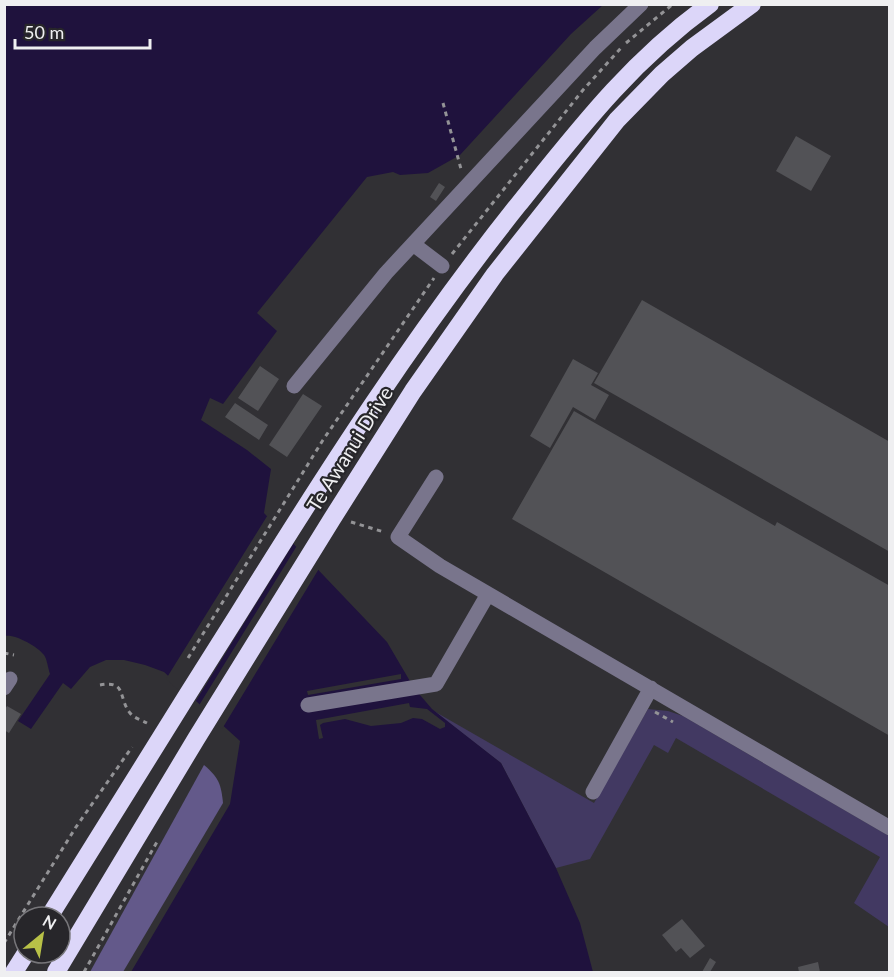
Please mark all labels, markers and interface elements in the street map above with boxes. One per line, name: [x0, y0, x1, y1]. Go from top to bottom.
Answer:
scale bar: [15, 12, 150, 50]
text: 50 m: [24, 21, 64, 43]
street label: Te Awanui Drive: [301, 382, 397, 515]
north arrow: [12, 905, 72, 965]
text: N: [40, 910, 60, 933]

